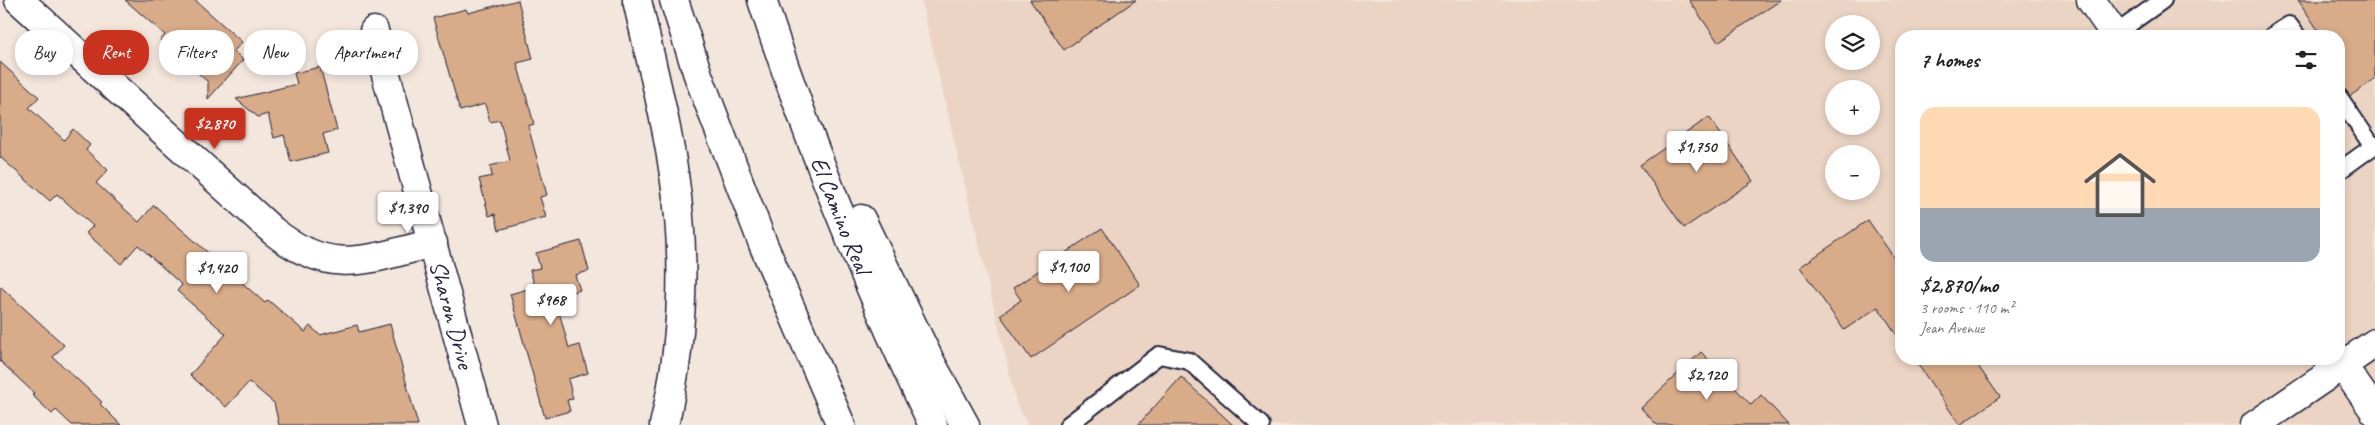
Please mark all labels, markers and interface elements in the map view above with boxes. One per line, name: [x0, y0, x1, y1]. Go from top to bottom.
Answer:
map controls: [1825, 15, 1880, 200]
button: layers: [1825, 15, 1880, 70]
chip: Buy: [15, 30, 73, 75]
chip: Rent: [83, 30, 149, 75]
chip: Filters: [159, 30, 234, 75]
chip: New: [244, 30, 306, 75]
chip: Apartment: [316, 30, 418, 75]
icon: filters: [2292, 46, 2320, 74]
text: 7 homes: [1920, 47, 1979, 73]
button: +: [1825, 80, 1880, 135]
pin: $2,870: [174, 108, 256, 150]
text: $2,870: [195, 114, 235, 134]
pin: $1,750: [1656, 130, 1738, 173]
text: $1,750: [1678, 137, 1716, 157]
icon: home: [2075, 140, 2165, 230]
button: −: [1825, 145, 1880, 200]
street label: El Camino Real: [804, 153, 879, 281]
pin: $1,390: [367, 192, 449, 234]
text: $1,390: [389, 198, 427, 218]
pin: $1,100: [1028, 250, 1110, 293]
pin: $1,420: [176, 252, 258, 294]
street label: Sharon Drive: [423, 257, 481, 374]
text: $1,100: [1049, 257, 1089, 277]
text: $1,420: [197, 258, 237, 278]
text: $2,870/mo: [1920, 272, 1998, 298]
pin: $968: [521, 284, 581, 326]
text: $968: [537, 290, 565, 310]
text: 3 rooms · 110 m²: [1920, 298, 2014, 318]
text: Jean Avenue: [1920, 318, 1984, 338]
pin: $2,120: [1666, 358, 1748, 401]
text: $2,120: [1687, 365, 1727, 385]

